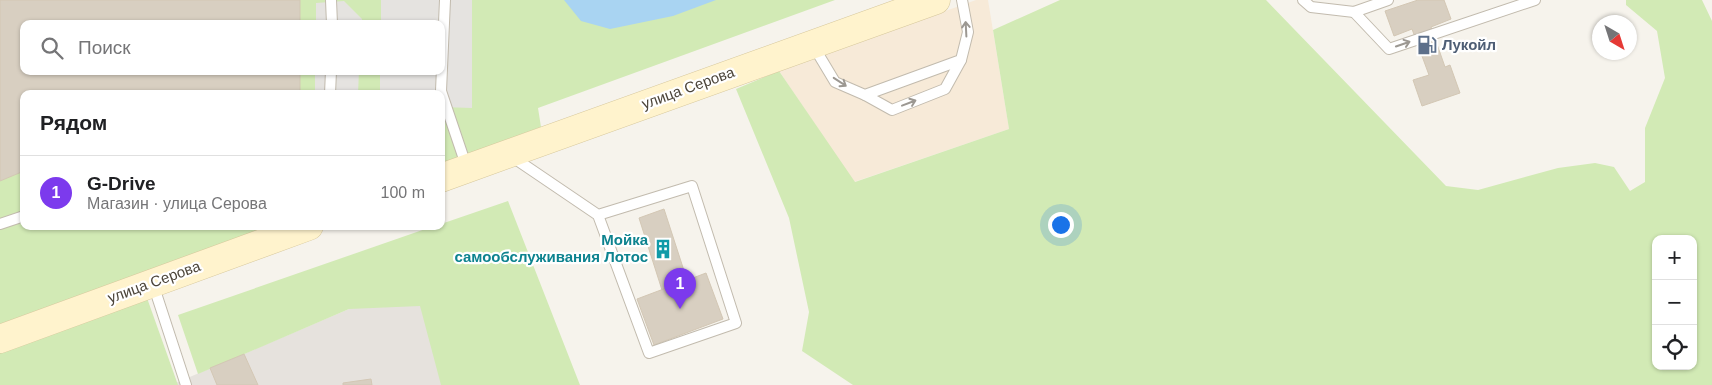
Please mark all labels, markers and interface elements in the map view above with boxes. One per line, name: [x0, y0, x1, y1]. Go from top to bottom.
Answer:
north arrow: [1592, 15, 1637, 60]
search box: [20, 20, 445, 75]
one-way arrow: [962, 21, 971, 37]
icon: search: [38, 34, 66, 62]
fuel station icon: Лукойл: [1416, 34, 1438, 56]
place label: Лукойл: [1442, 36, 1496, 53]
text: Поиск: [78, 37, 131, 58]
one-way arrow: [1395, 39, 1411, 49]
street label: улица Серова: [639, 63, 737, 112]
one-way arrow: [833, 77, 847, 88]
one-way arrow: [900, 98, 916, 107]
text: Рядом: [40, 111, 107, 134]
text: G-Drive: [87, 173, 156, 194]
text: 1: [52, 184, 60, 201]
text: 100 m: [381, 184, 425, 201]
text: Магазин · улица Серова: [87, 195, 267, 212]
your location: [1048, 212, 1074, 238]
place label: Мойка самообслуживания Лотос: [454, 231, 649, 265]
map controls: [1652, 235, 1697, 370]
button: +: [1652, 235, 1697, 280]
building icon: Мойка самообслуживания Лотос: [652, 238, 674, 260]
street label: улица Серова: [105, 257, 203, 306]
pin: 1: [664, 268, 696, 309]
button: −: [1652, 280, 1697, 325]
button: locate: [1652, 325, 1697, 370]

